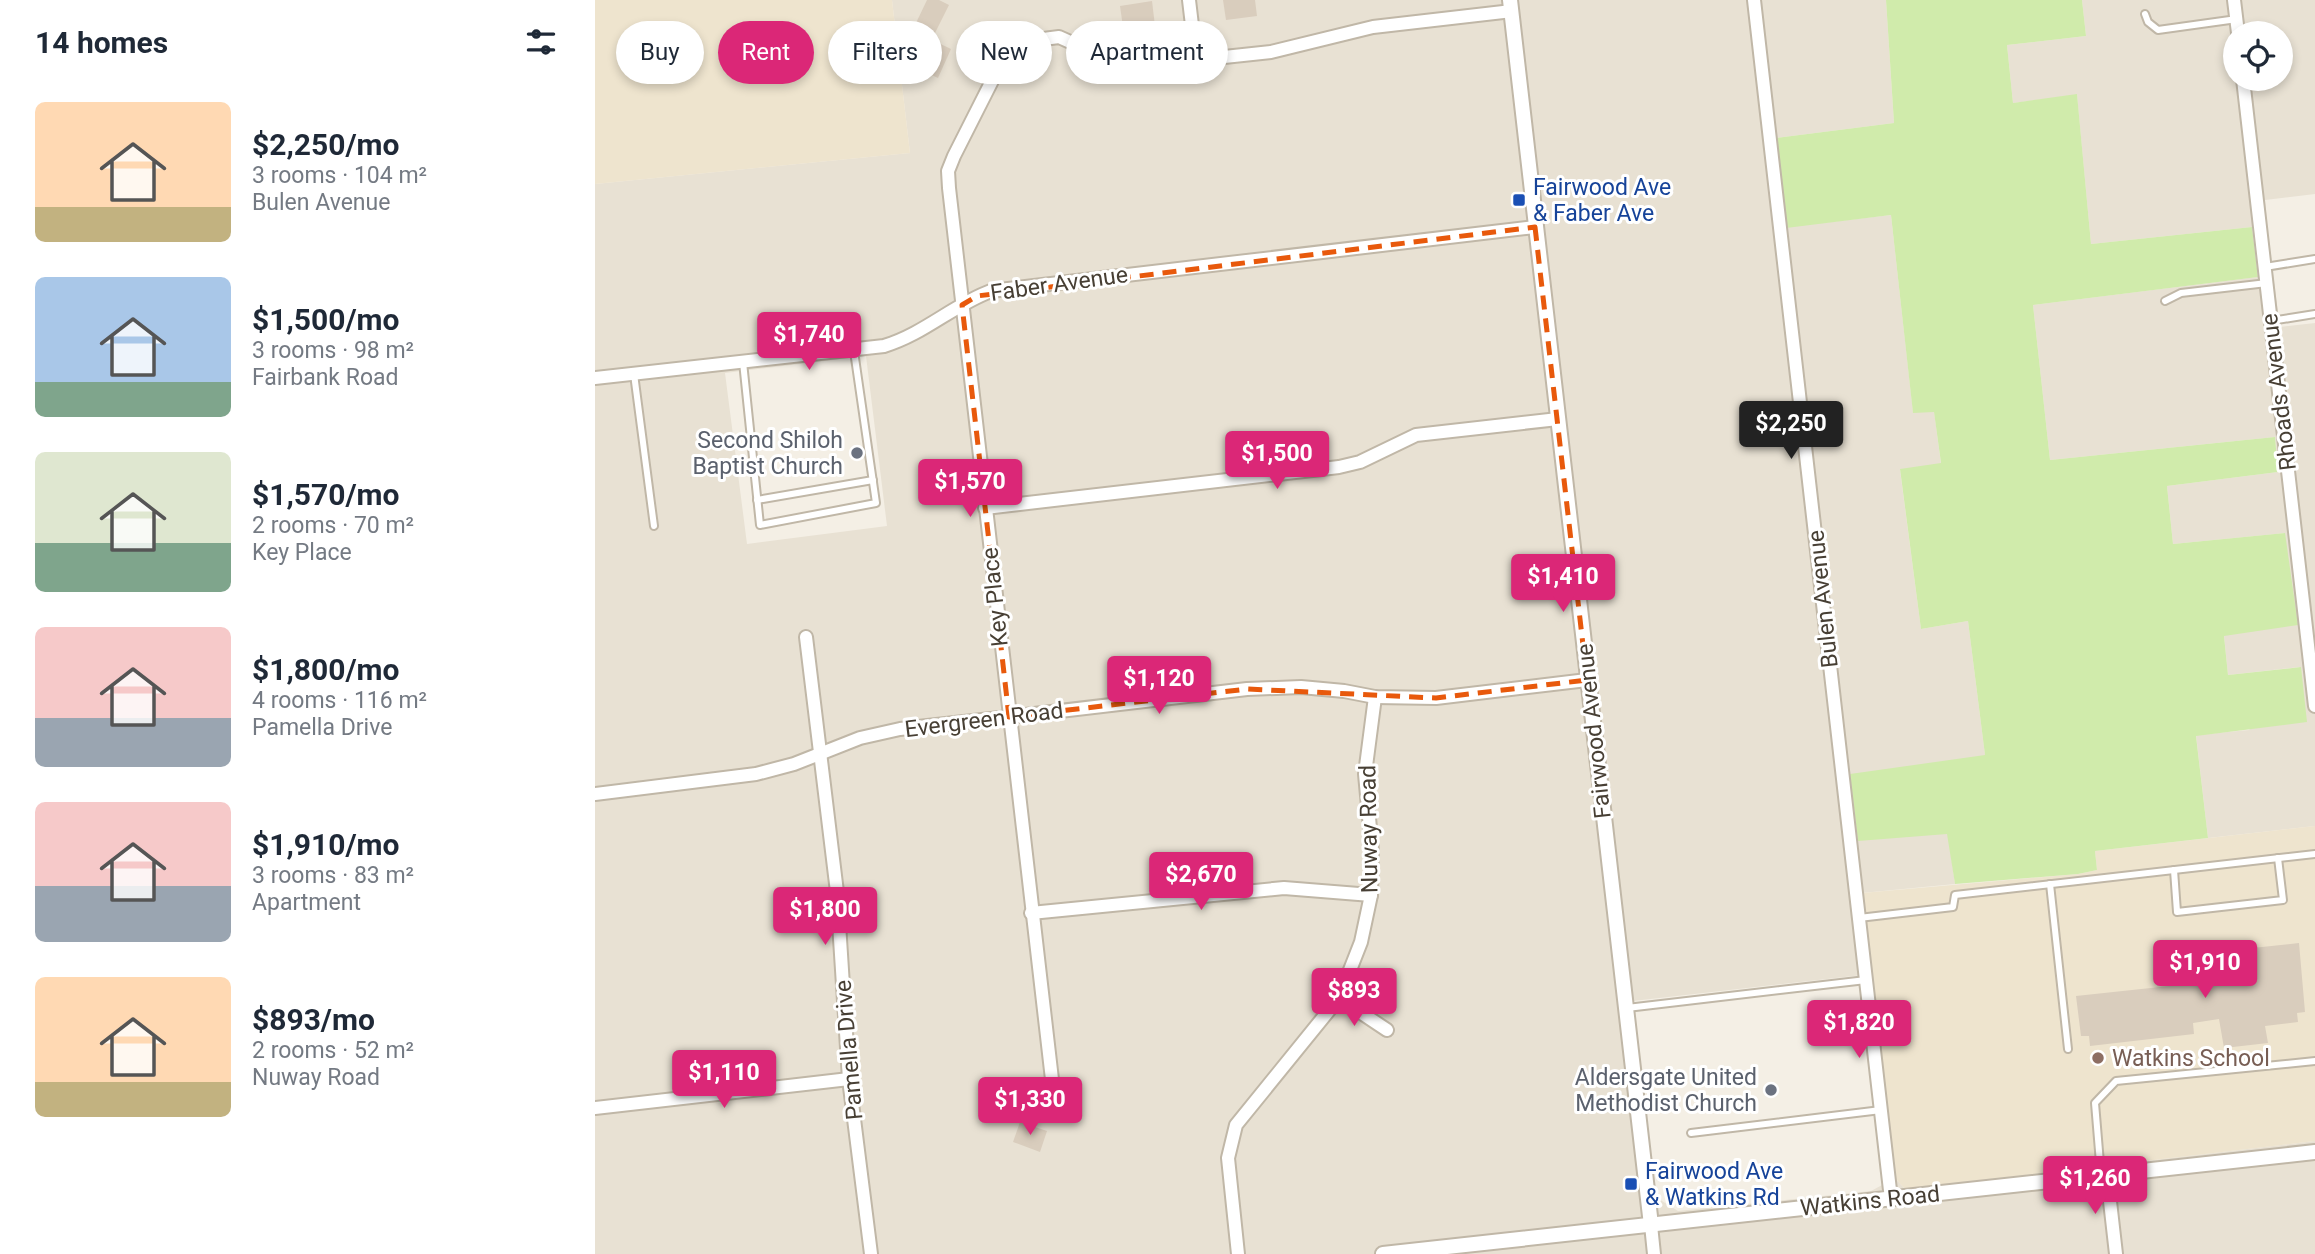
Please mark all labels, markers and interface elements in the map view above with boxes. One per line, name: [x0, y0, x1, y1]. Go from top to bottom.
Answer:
chip: Buy: [616, 21, 704, 84]
chip: Rent: [718, 21, 814, 84]
chip: Filters: [828, 21, 942, 84]
chip: New: [956, 21, 1052, 84]
chip: Apartment: [1066, 21, 1228, 84]
map controls: [2223, 21, 2293, 91]
button: locate: [2223, 21, 2293, 91]
icon: filters: [522, 23, 560, 61]
text: 14 homes: [35, 25, 168, 60]
text: $2,250/mo: [252, 127, 400, 162]
icon: home: [91, 130, 175, 214]
text: 3 rooms · 104 m²: [252, 162, 427, 189]
place label: Fairwood Ave & Faber Ave: [1533, 174, 1671, 227]
text: Bulen Avenue: [252, 189, 390, 216]
marker: Fairwood Ave & Faber Ave: [1511, 192, 1527, 208]
street label: Faber Avenue: [988, 261, 1130, 307]
text: $1,500/mo: [252, 302, 400, 337]
icon: home: [91, 305, 175, 389]
pin: $1,740: [752, 312, 866, 372]
street label: Rhoads Avenue: [2256, 312, 2302, 472]
text: $1,740: [773, 321, 845, 348]
text: 3 rooms · 98 m²: [252, 337, 414, 364]
text: Fairbank Road: [252, 364, 399, 391]
pin: $2,250: [1734, 402, 1848, 461]
text: $2,250: [1755, 410, 1827, 437]
place label: Second Shiloh Baptist Church: [692, 427, 843, 480]
pin: $1,500: [1220, 432, 1334, 491]
text: $1,500: [1241, 440, 1313, 467]
marker: Second Shiloh Baptist Church: [849, 445, 865, 461]
pin: $1,570: [913, 460, 1027, 519]
text: $1,570: [934, 468, 1006, 495]
text: $1,570/mo: [252, 477, 400, 512]
icon: home: [91, 480, 175, 564]
text: 2 rooms · 70 m²: [252, 512, 414, 539]
street label: Bulen Avenue: [1802, 529, 1844, 669]
text: Key Place: [252, 539, 352, 566]
street label: Key Place: [976, 546, 1014, 648]
pin: $1,410: [1506, 554, 1620, 614]
text: $1,410: [1527, 563, 1599, 590]
street label: Fairwood Avenue: [1571, 642, 1617, 820]
text: $1,800/mo: [252, 652, 400, 687]
icon: home: [91, 655, 175, 739]
pin: $1,120: [1102, 656, 1216, 716]
text: $1,120: [1123, 665, 1195, 692]
text: 4 rooms · 116 m²: [252, 687, 427, 714]
street label: Evergreen Road: [903, 697, 1065, 743]
text: Pamella Drive: [252, 714, 392, 741]
street label: Nuway Road: [1354, 765, 1384, 893]
text: $1,910/mo: [252, 827, 400, 862]
icon: home: [91, 830, 175, 914]
pin: $2,670: [1144, 852, 1258, 912]
text: $2,670: [1165, 861, 1237, 888]
text: 3 rooms · 83 m²: [252, 862, 414, 889]
pin: $1,800: [768, 888, 882, 947]
text: Apartment: [252, 889, 361, 916]
text: $1,800: [789, 896, 861, 923]
pin: $1,910: [2148, 940, 2262, 1000]
text: $1,910: [2169, 949, 2241, 976]
pin: $893: [1313, 968, 1395, 1028]
text: $893: [1328, 977, 1380, 1004]
street label: Pamella Drive: [829, 979, 869, 1121]
pin: $1,820: [1802, 1000, 1916, 1060]
text: $893/mo: [252, 1002, 375, 1037]
icon: home: [91, 1005, 175, 1089]
text: $1,820: [1823, 1009, 1895, 1036]
text: 2 rooms · 52 m²: [252, 1037, 414, 1064]
place label: Watkins School: [2112, 1045, 2270, 1072]
pin: $1,110: [667, 1050, 781, 1110]
marker: Watkins School: [2090, 1050, 2106, 1066]
text: $1,110: [688, 1059, 760, 1086]
text: Nuway Road: [252, 1064, 380, 1091]
place label: Aldersgate United Methodist Church: [1575, 1064, 1757, 1117]
pin: $1,330: [973, 1078, 1087, 1137]
marker: Aldersgate United Methodist Church: [1763, 1082, 1779, 1098]
text: $1,330: [994, 1086, 1066, 1113]
pin: $1,260: [2038, 1156, 2152, 1216]
place label: Fairwood Ave & Watkins Rd: [1645, 1158, 1783, 1211]
text: $1,260: [2059, 1165, 2131, 1192]
marker: Fairwood Ave & Watkins Rd: [1623, 1176, 1639, 1192]
street label: Watkins Road: [1799, 1180, 1941, 1222]

